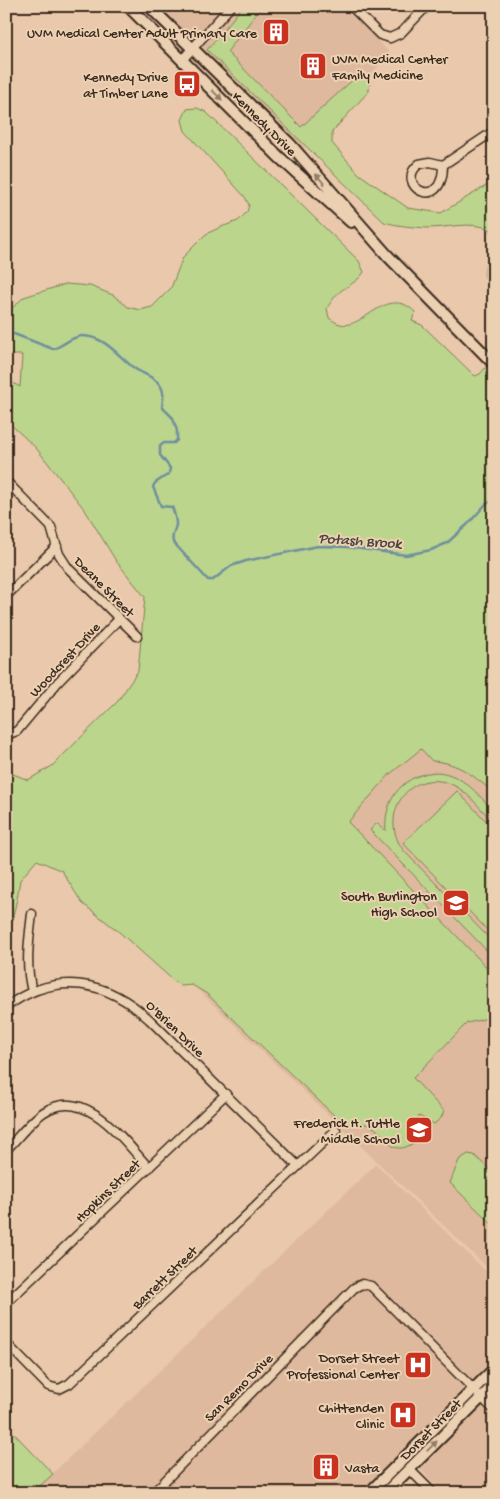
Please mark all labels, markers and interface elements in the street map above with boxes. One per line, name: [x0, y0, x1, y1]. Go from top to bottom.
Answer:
building icon: UVM Medical Center Adult Primary Care: [261, 17, 291, 47]
place label: UVM Medical Center Adult Primary Care: [27, 26, 258, 43]
building icon: UVM Medical Center Family Medicine: [298, 51, 328, 81]
place label: UVM Medical Center Family Medicine: [331, 52, 448, 85]
bus stop icon: Kennedy Drive at Timber Lane: [172, 69, 202, 99]
place label: Kennedy Drive at Timber Lane: [83, 70, 169, 103]
one-way arrow: [211, 88, 223, 100]
street label: Kennedy Drive: [227, 89, 300, 161]
one-way arrow: [314, 173, 326, 185]
water label: Potash Brook: [318, 530, 403, 554]
street label: Deane Street: [69, 553, 138, 622]
street label: Woodcrest Drive: [27, 619, 105, 702]
school or university icon: South Burlington High School: [441, 888, 471, 918]
place label: South Burlington High School: [341, 889, 437, 922]
street label: O'Brien Drive: [141, 998, 208, 1062]
school or university icon: Frederick H. Tuttle Middle School: [404, 1115, 434, 1145]
place label: Frederick H. Tuttle Middle School: [293, 1116, 401, 1149]
street label: Hopkins Street: [73, 1156, 146, 1227]
street label: Barrett Street: [129, 1243, 203, 1315]
street label: San Remo Drive: [202, 1350, 278, 1427]
hospital icon: Dorset Street Professional Center: [403, 1350, 433, 1380]
place label: Dorset Street Professional Center: [286, 1351, 400, 1384]
street label: Dorset Street: [397, 1396, 467, 1466]
hospital icon: Chittenden Clinic: [388, 1400, 418, 1430]
place label: Chittenden Clinic: [318, 1401, 385, 1434]
one-way arrow: [426, 1440, 438, 1452]
building icon: Vasta: [311, 1452, 341, 1482]
place label: Vasta: [344, 1461, 380, 1478]

